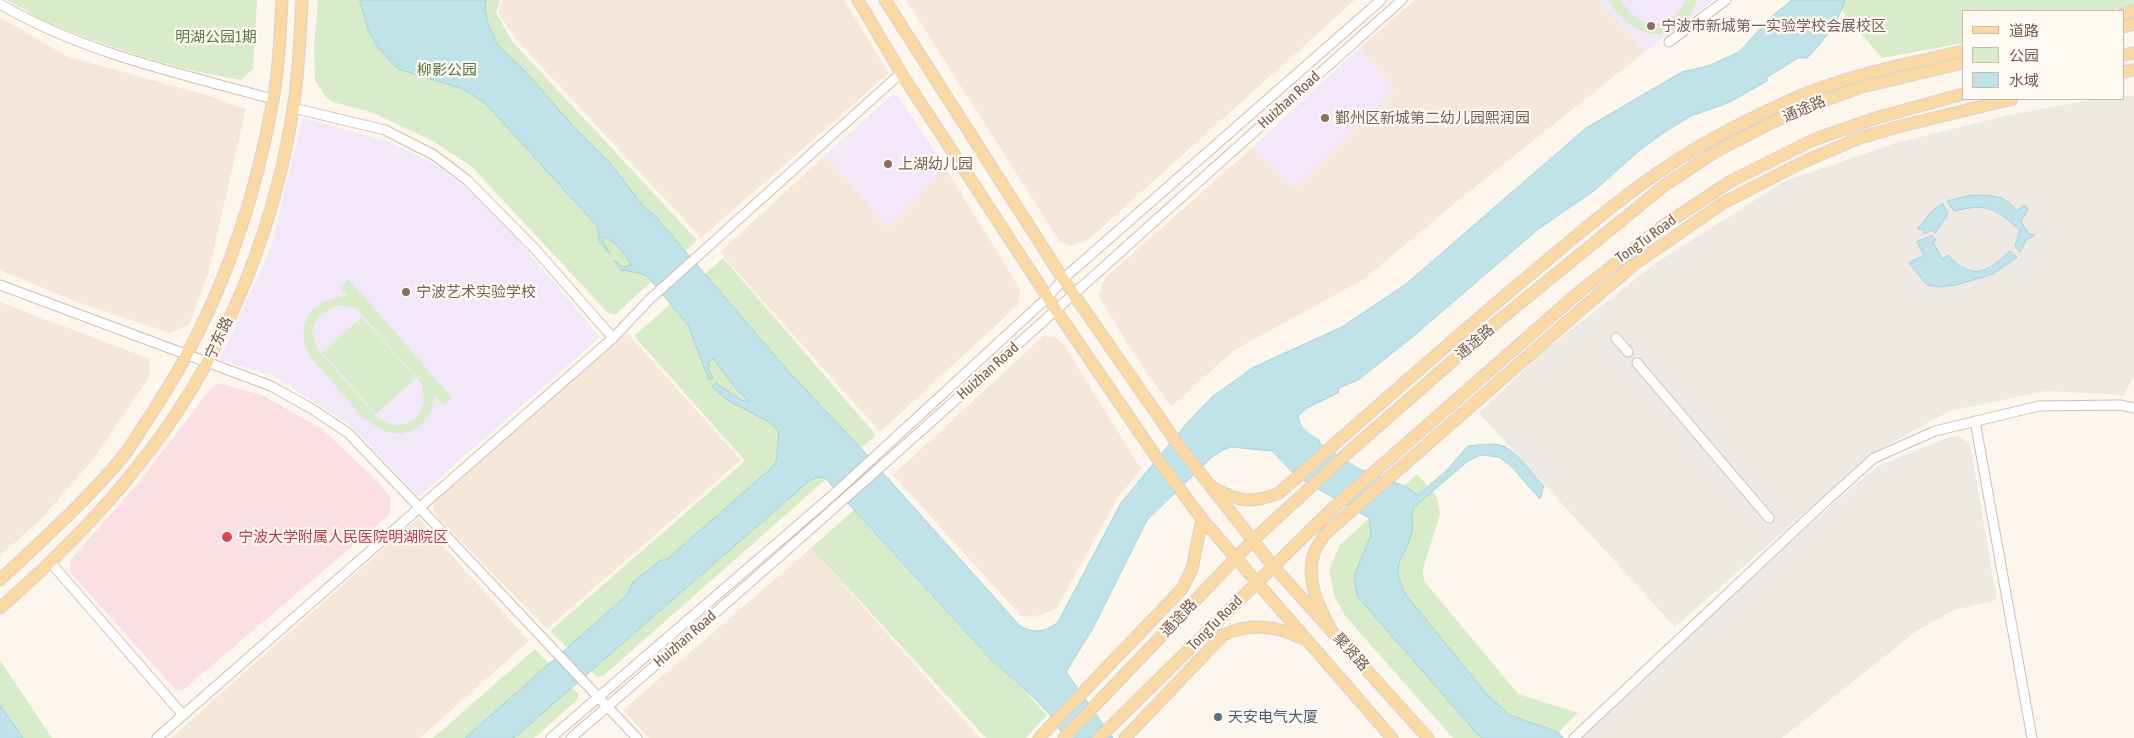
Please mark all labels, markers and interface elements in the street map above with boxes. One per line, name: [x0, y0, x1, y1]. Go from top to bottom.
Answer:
legend: [1962, 10, 2124, 100]
place label: 宁波市新城第一实验学校会展校区: [1661, 17, 1886, 35]
marker: 宁波市新城第一实验学校会展校区: [1645, 20, 1657, 32]
text: 道路: [2009, 22, 2039, 39]
park label: 明湖公园1期: [175, 28, 257, 46]
text: 公园: [2009, 47, 2039, 64]
park label: 柳影公园: [417, 61, 477, 79]
street label: Huizhan Road: [1254, 68, 1324, 132]
text: 水域: [2009, 72, 2039, 89]
street label: 通途路: [1780, 92, 1828, 126]
place label: 鄞州区新城第二幼儿园熙润园: [1335, 109, 1530, 127]
marker: 鄞州区新城第二幼儿园熙润园: [1319, 112, 1331, 124]
place label: 上湖幼儿园: [898, 155, 973, 173]
marker: 上湖幼儿园: [882, 158, 894, 170]
street label: TongTu Road: [1612, 211, 1680, 267]
place label: 宁波艺术实验学校: [416, 283, 536, 301]
marker: 宁波艺术实验学校: [400, 286, 412, 298]
street label: 宁东路: [201, 314, 237, 362]
street label: 通途路: [1452, 320, 1498, 364]
street label: Huizhan Road: [953, 339, 1023, 403]
place label: 宁波大学附属人民医院明湖院区: [238, 528, 448, 546]
marker: 宁波大学附属人民医院明湖院区: [220, 530, 234, 544]
street label: TongTu Road: [1184, 592, 1246, 654]
street label: 通途路: [1157, 595, 1201, 641]
street label: Huizhan Road: [650, 607, 720, 671]
street label: 聚贤路: [1329, 629, 1373, 675]
place label: 天安电气大厦: [1228, 708, 1318, 726]
marker: 天安电气大厦: [1212, 711, 1224, 723]

